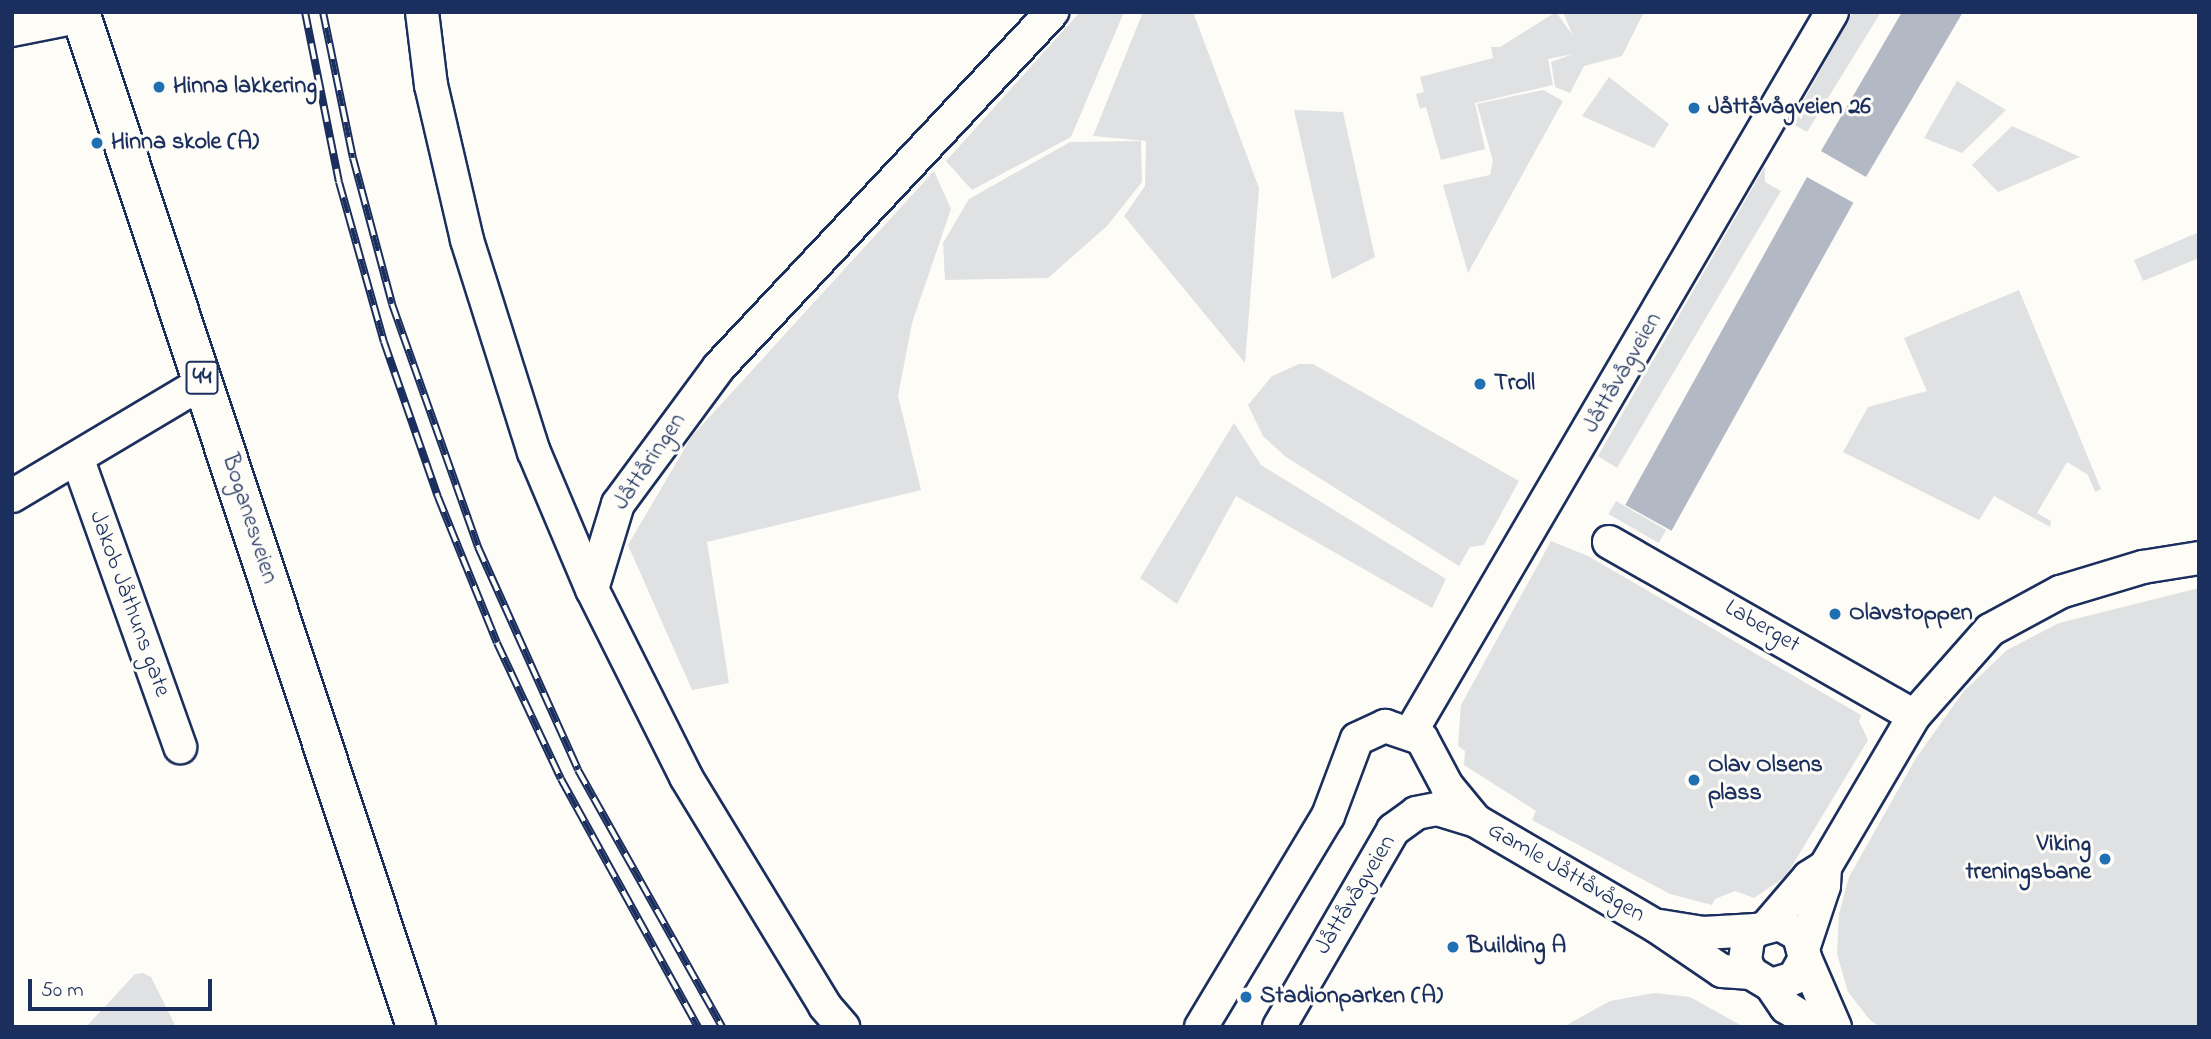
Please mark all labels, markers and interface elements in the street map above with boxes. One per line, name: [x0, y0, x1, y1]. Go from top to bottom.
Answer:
place label: Hinna lakkering: [173, 73, 317, 101]
marker: Hinna lakkering: [151, 79, 167, 95]
place label: Jåttåvågveien 26: [1708, 94, 1871, 122]
marker: Jåttåvågveien 26: [1686, 100, 1702, 116]
place label: Hinna skole (A): [111, 129, 259, 157]
marker: Hinna skole (A): [89, 135, 105, 151]
street label: Jåttåvågveien: [1577, 308, 1669, 438]
road number: 44: [184, 358, 220, 398]
place label: Troll: [1494, 370, 1535, 398]
marker: Troll: [1472, 376, 1488, 392]
street label: Jåttåringen: [607, 408, 693, 516]
street label: Boganesveien: [214, 450, 284, 588]
street label: Jakob Jåthuns gate: [82, 507, 176, 701]
street label: Laberget: [1719, 594, 1805, 660]
place label: Olavstoppen: [1849, 600, 1972, 628]
marker: Olavstoppen: [1827, 606, 1843, 622]
place label: Olav Olsens plass: [1708, 752, 1823, 808]
marker: Olav Olsens plass: [1686, 772, 1702, 788]
street label: Gamle Jåttåvågen: [1482, 816, 1650, 930]
street label: Jåttåvågveien: [1309, 830, 1403, 960]
place label: Viking treningsbane: [1966, 831, 2091, 887]
marker: Viking treningsbane: [2097, 851, 2113, 867]
place label: Building A: [1467, 933, 1566, 961]
marker: Building A: [1445, 939, 1461, 955]
scale bar: [32, 965, 215, 1009]
text: 50 m: [41, 976, 84, 1006]
place label: Stadionparken (A): [1260, 983, 1443, 1011]
marker: Stadionparken (A): [1238, 989, 1254, 1005]

